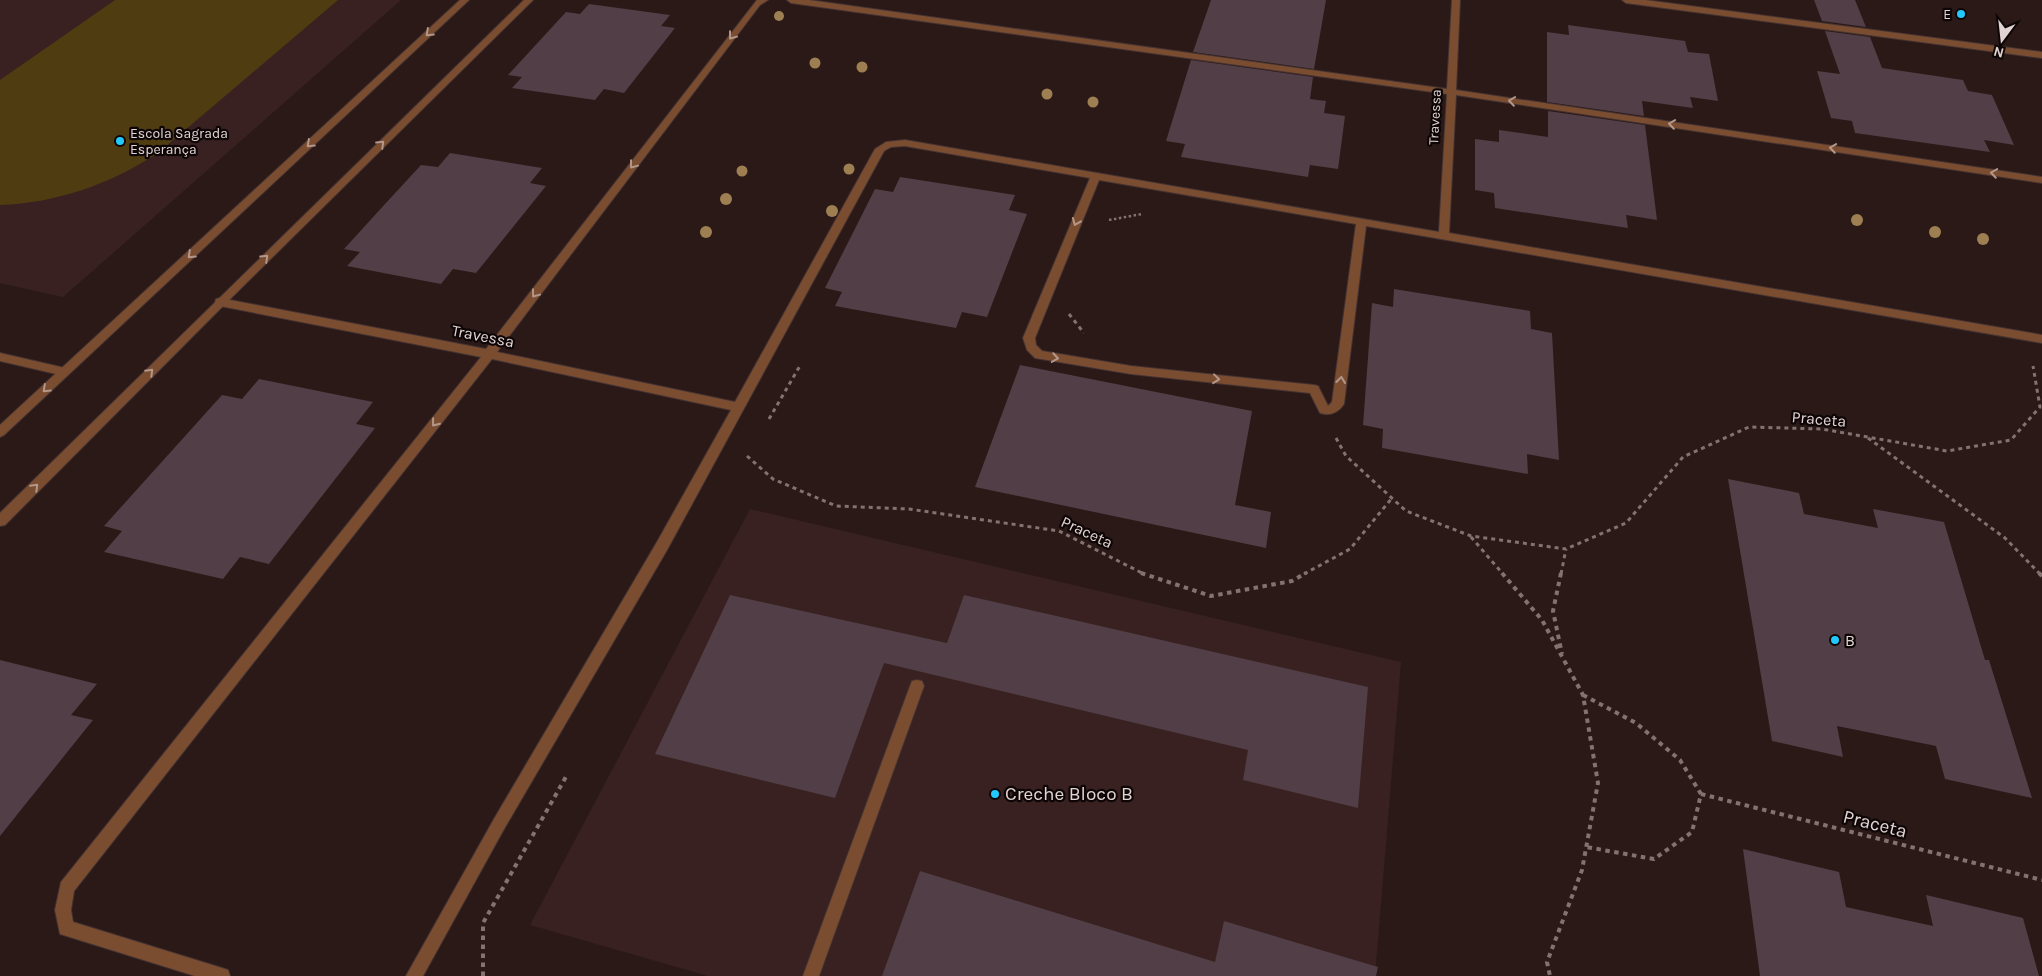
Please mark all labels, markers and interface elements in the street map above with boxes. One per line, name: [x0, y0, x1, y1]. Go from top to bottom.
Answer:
place label: E: [1943, 6, 1951, 23]
marker: E: [1955, 8, 1967, 20]
north arrow: [1977, 15, 2027, 65]
one-way arrow: [425, 27, 434, 36]
one-way arrow: [729, 30, 738, 40]
text: N: [1992, 43, 2006, 62]
street label: Travessa: [1425, 89, 1445, 145]
one-way arrow: [1507, 96, 1516, 106]
one-way arrow: [1668, 120, 1677, 130]
place label: Escola Sagrada Esperança: [130, 125, 228, 158]
marker: Escola Sagrada Esperança: [114, 135, 126, 147]
one-way arrow: [307, 138, 316, 147]
one-way arrow: [376, 141, 385, 150]
one-way arrow: [1829, 144, 1838, 154]
one-way arrow: [630, 159, 638, 168]
one-way arrow: [1989, 168, 1997, 179]
one-way arrow: [1072, 217, 1083, 226]
one-way arrow: [188, 249, 197, 258]
one-way arrow: [259, 255, 268, 264]
one-way arrow: [532, 288, 540, 297]
street label: Travessa: [450, 321, 516, 351]
one-way arrow: [1051, 352, 1060, 362]
one-way arrow: [144, 369, 153, 378]
one-way arrow: [1213, 373, 1221, 384]
one-way arrow: [1335, 375, 1346, 383]
one-way arrow: [43, 383, 52, 392]
street label: Praceta: [1791, 407, 1847, 431]
one-way arrow: [432, 417, 441, 427]
one-way arrow: [29, 484, 38, 493]
street label: Praceta: [1058, 512, 1116, 552]
place label: B: [1845, 631, 1855, 650]
marker: B: [1829, 634, 1841, 646]
place label: Creche Bloco B: [1005, 783, 1133, 805]
marker: Creche Bloco B: [989, 788, 1001, 800]
street label: Praceta: [1841, 805, 1909, 843]

